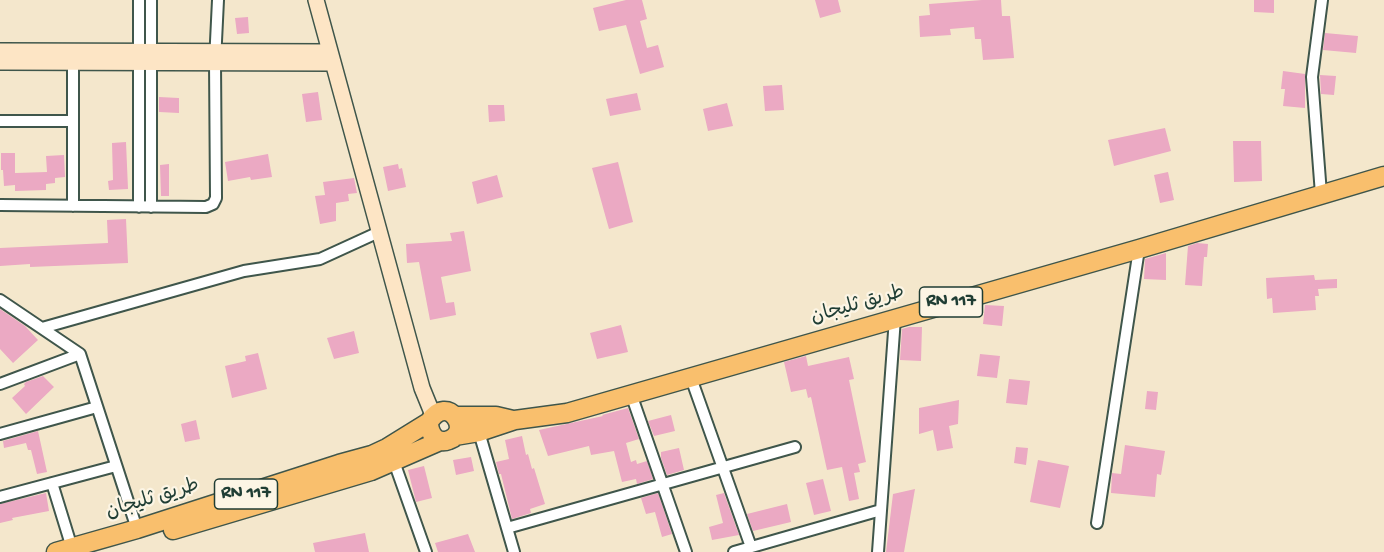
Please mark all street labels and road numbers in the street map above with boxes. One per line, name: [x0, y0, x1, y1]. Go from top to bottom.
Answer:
street label: طريق ثليجان: [808, 281, 908, 331]
road number: RN 117: [920, 287, 982, 317]
street label: طريق ثليجان: [103, 474, 203, 526]
road number: RN 117: [214, 479, 278, 509]

